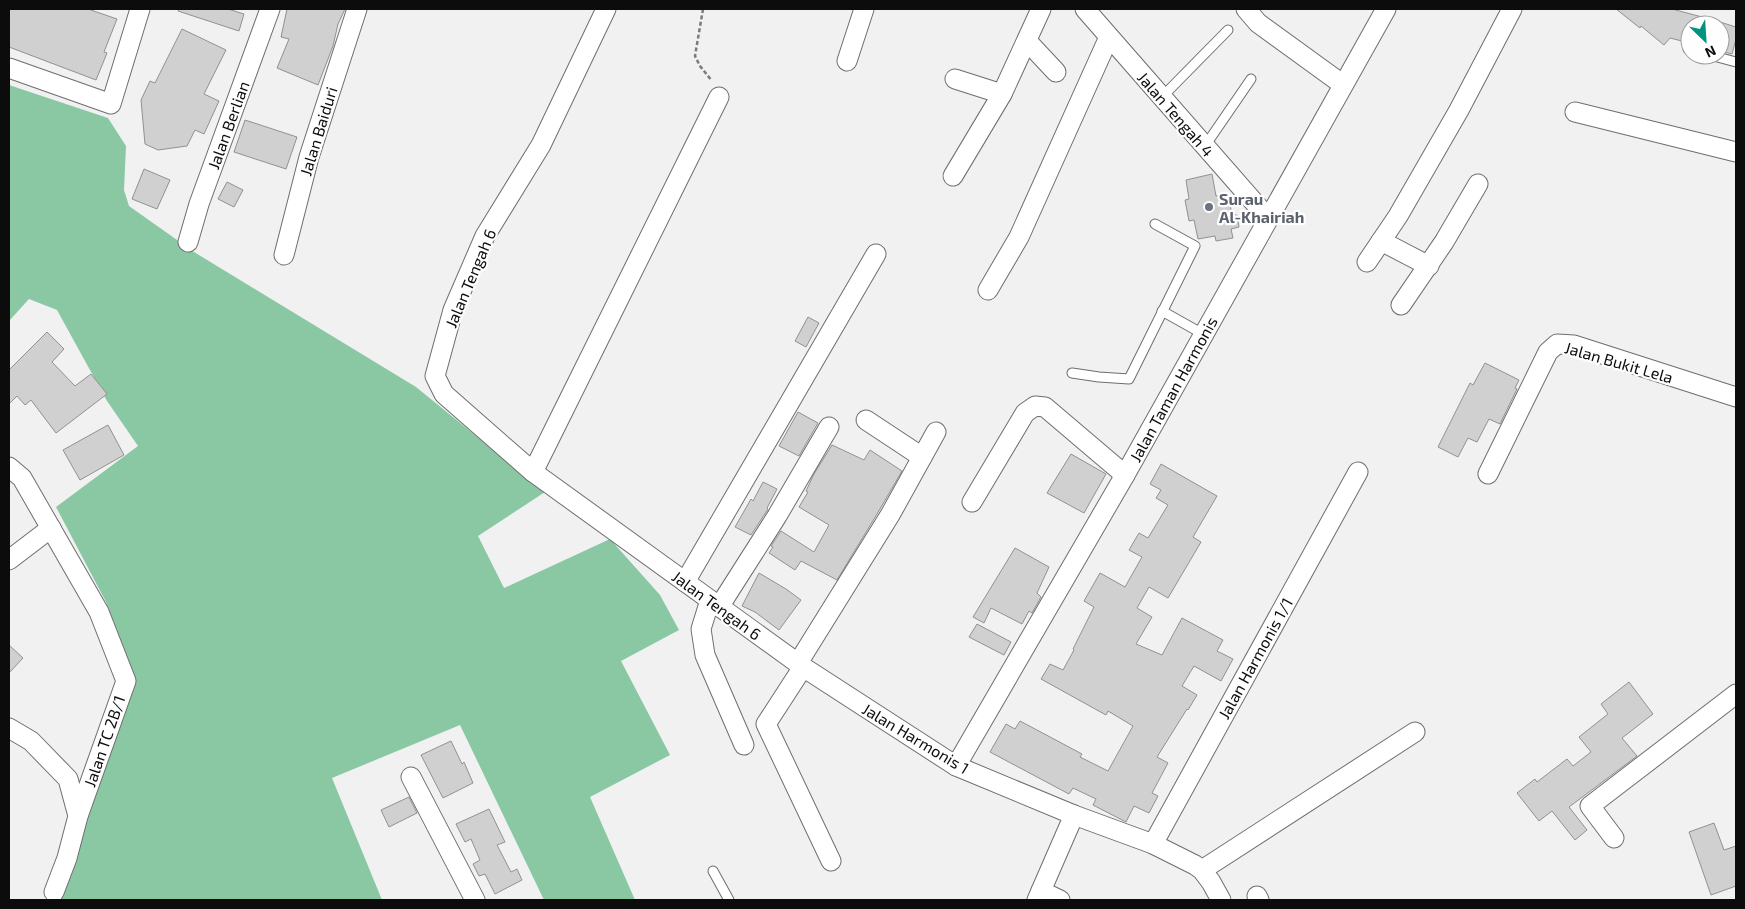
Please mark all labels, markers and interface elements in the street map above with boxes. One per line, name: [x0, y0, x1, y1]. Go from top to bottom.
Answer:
north arrow: [1680, 15, 1730, 65]
text: N: [1703, 42, 1719, 62]
street label: Jalan Tengah 4: [1134, 68, 1218, 160]
street label: Jalan Berlian: [203, 78, 253, 172]
street label: Jalan Baiduri: [295, 84, 341, 178]
place label: Surau Al-Khairiah: [1219, 189, 1304, 226]
marker: Surau Al-Khairiah: [1203, 201, 1215, 213]
street label: Jalan Tengah 6: [441, 226, 499, 330]
street label: Jalan Taman Harmonis: [1125, 313, 1221, 465]
street label: Jalan Bukit Lela: [1563, 337, 1675, 387]
street label: Jalan Tengah 6: [669, 566, 765, 644]
street label: Jalan Harmonis 1/1: [1214, 594, 1296, 722]
street label: Jalan TC 2B/1: [79, 693, 129, 789]
street label: Jalan Harmonis 1: [859, 699, 973, 777]

